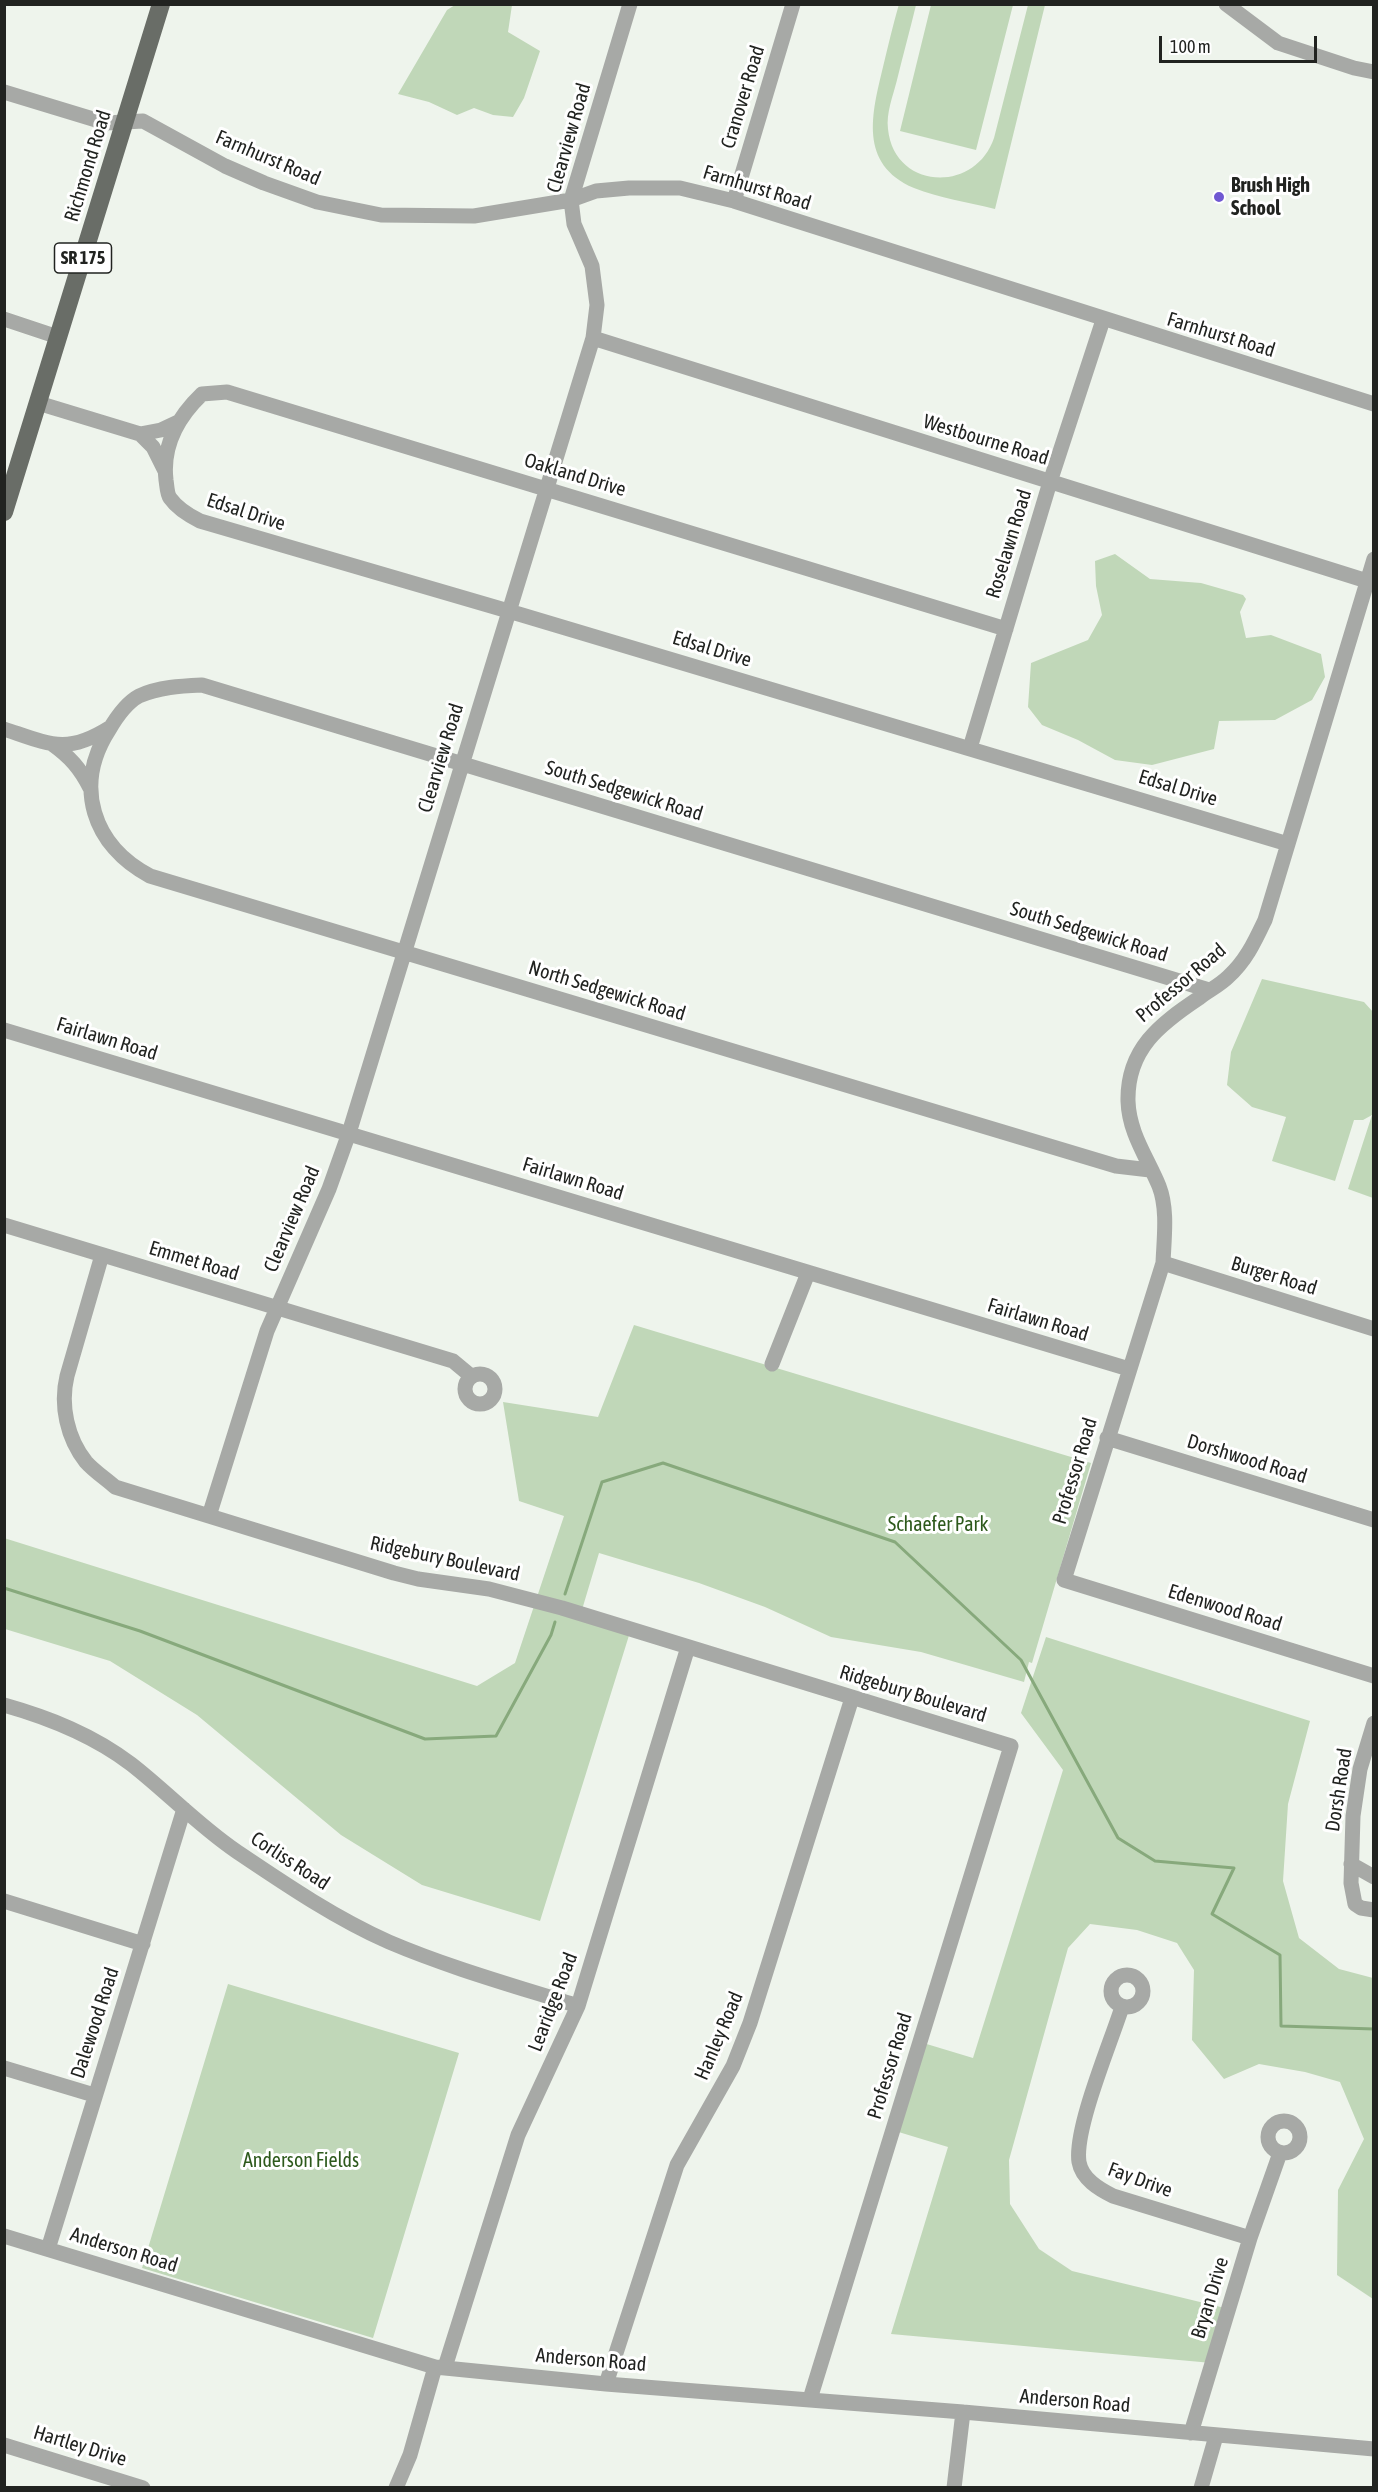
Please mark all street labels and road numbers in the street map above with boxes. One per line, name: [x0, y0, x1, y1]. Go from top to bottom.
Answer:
street label: Cranover Road: [716, 43, 770, 151]
street label: Clearview Road: [542, 80, 596, 196]
street label: Richmond Road: [60, 107, 116, 225]
street label: Farnhurst Road: [212, 125, 324, 191]
street label: Farnhurst Road: [700, 160, 814, 216]
road number: SR 175: [54, 243, 112, 273]
street label: Farnhurst Road: [1164, 307, 1278, 363]
street label: Westbourne Road: [920, 410, 1052, 470]
street label: Oakland Drive: [521, 448, 629, 502]
street label: Roselawn Road: [981, 487, 1037, 601]
street label: Edsal Drive: [204, 488, 288, 536]
street label: Edsal Drive: [670, 626, 754, 672]
street label: Clearview Road: [413, 700, 469, 816]
street label: South Sedgewick Road: [542, 756, 706, 826]
street label: Edsal Drive: [1136, 765, 1220, 811]
street label: South Sedgewick Road: [1007, 897, 1171, 967]
street label: Professor Road: [1131, 938, 1231, 1028]
street label: North Sedgewick Road: [526, 956, 688, 1026]
street label: Fairlawn Road: [53, 1012, 161, 1066]
street label: Fairlawn Road: [519, 1152, 627, 1206]
street label: Clearview Road: [259, 1162, 325, 1276]
street label: Emmet Road: [146, 1236, 242, 1286]
street label: Burger Road: [1228, 1252, 1320, 1300]
street label: Fairlawn Road: [984, 1293, 1092, 1347]
street label: Professor Road: [1047, 1415, 1103, 1527]
street label: Dorshwood Road: [1184, 1429, 1310, 1489]
street label: Ridgebury Boulevard: [368, 1531, 522, 1587]
street label: Edenwood Road: [1165, 1579, 1285, 1637]
street label: Ridgebury Boulevard: [837, 1660, 989, 1728]
street label: Dorsh Road: [1321, 1747, 1357, 1833]
street label: Corliss Road: [246, 1827, 334, 1895]
street label: Learidge Road: [523, 1949, 583, 2055]
street label: Dalewood Road: [66, 1964, 124, 2082]
street label: Hanley Road: [690, 1988, 748, 2084]
street label: Professor Road: [862, 2010, 918, 2122]
street label: Fay Drive: [1105, 2157, 1175, 2203]
street label: Anderson Road: [67, 2222, 181, 2278]
street label: Bryan Drive: [1186, 2254, 1234, 2342]
street label: Anderson Road: [535, 2343, 647, 2377]
street label: Anderson Road: [1019, 2384, 1131, 2418]
street label: Hartley Drive: [31, 2420, 129, 2472]

